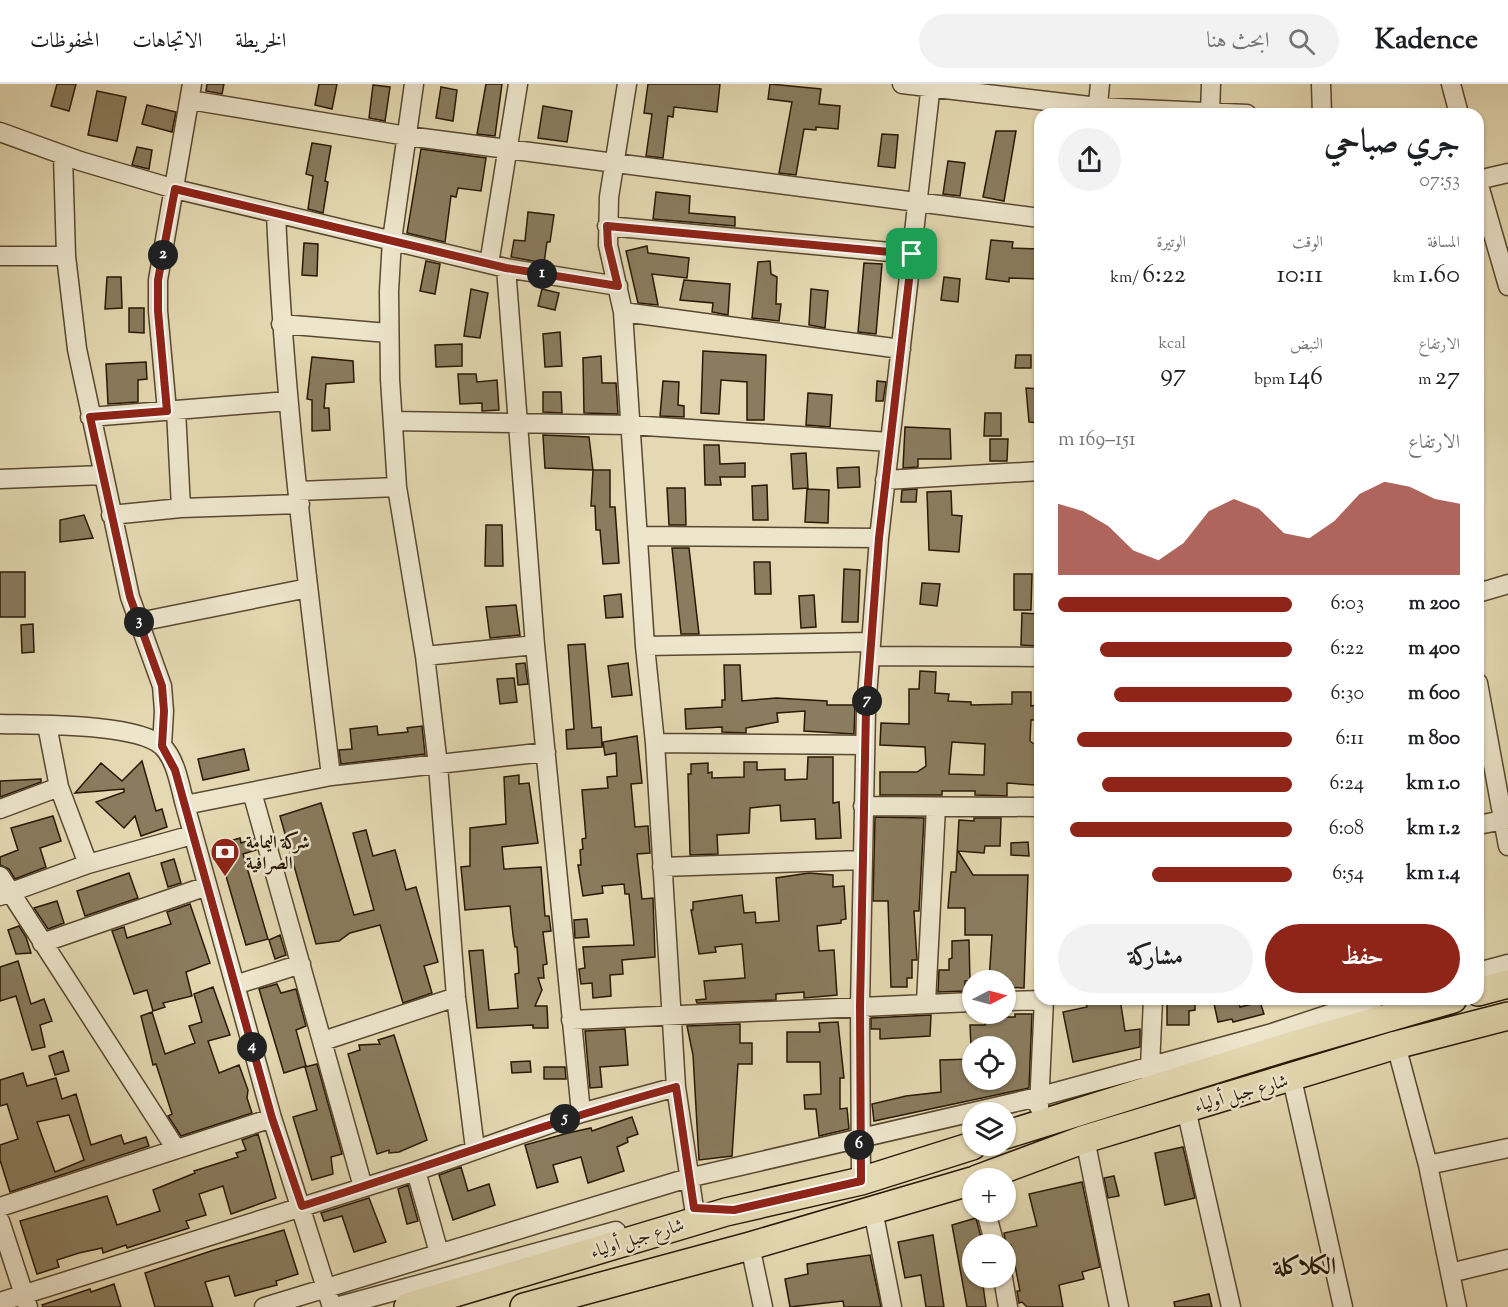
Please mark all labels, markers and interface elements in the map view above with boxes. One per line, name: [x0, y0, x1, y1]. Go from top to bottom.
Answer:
search box: [919, 14, 1339, 68]
text: Kadence: [1375, 21, 1478, 61]
icon: search: [1285, 25, 1318, 58]
text: ابحث هنا: [1206, 26, 1270, 58]
text: المحفوظات: [30, 27, 99, 57]
text: الاتجاهات: [132, 27, 202, 57]
text: الخريطة: [235, 27, 286, 57]
text: جري صباحي: [1324, 120, 1460, 168]
button: share: [1058, 128, 1121, 191]
text: 07:53: [1419, 167, 1460, 196]
pin: [886, 228, 937, 279]
text: الوتيرة: [1156, 232, 1186, 255]
text: الوقت: [1292, 232, 1323, 255]
text: المسافة: [1427, 232, 1460, 255]
icon: arrive: [895, 237, 928, 270]
pin: 2: [148, 240, 178, 270]
text: 2: [159, 243, 167, 266]
text: 6:22: [1142, 257, 1186, 294]
text: 10:11: [1276, 257, 1323, 294]
text: 1.60: [1418, 257, 1460, 294]
pin: 1: [527, 259, 557, 289]
text: 1: [539, 262, 545, 285]
text: /km: [1110, 267, 1142, 290]
text: km: [1393, 267, 1418, 290]
text: kcal: [1159, 333, 1186, 356]
text: النبض: [1290, 334, 1323, 357]
text: الارتفاع: [1418, 334, 1460, 357]
text: 97: [1160, 356, 1186, 393]
text: 146: [1288, 359, 1323, 396]
text: 27: [1435, 359, 1460, 396]
text: bpm: [1254, 369, 1288, 392]
text: m: [1418, 369, 1435, 392]
text: 151–169 m: [1058, 426, 1136, 455]
text: الارتفاع: [1408, 429, 1460, 458]
text: 6:03: [1331, 590, 1364, 619]
text: 200 m: [1409, 590, 1460, 619]
pin: 3: [124, 607, 154, 637]
text: 3: [136, 610, 142, 633]
text: 6:22: [1330, 635, 1364, 664]
text: 400 m: [1408, 635, 1460, 664]
text: 6:30: [1331, 680, 1364, 709]
text: 600 m: [1408, 680, 1460, 709]
pin: 7: [852, 686, 882, 716]
text: 7: [863, 689, 871, 712]
text: 6:11: [1335, 725, 1364, 754]
text: 800 m: [1408, 725, 1460, 754]
text: 6:24: [1330, 770, 1364, 799]
text: 1.0 km: [1406, 770, 1460, 799]
text: 6:08: [1329, 815, 1364, 844]
text: 1.2 km: [1407, 815, 1460, 844]
place label: شركة اليمامة الصرافية: [246, 831, 310, 878]
bank icon: شركة اليمامة الصرافية: [209, 836, 241, 878]
text: 6:54: [1332, 860, 1364, 889]
text: 1.4 km: [1406, 860, 1460, 889]
button: مشاركة: [1058, 924, 1253, 993]
button: حفظ: [1265, 924, 1460, 993]
north arrow: [962, 970, 1016, 1024]
map controls: [962, 970, 1016, 1288]
pin: 4: [237, 1032, 267, 1062]
text: 4: [248, 1035, 256, 1058]
button: locate: [962, 1036, 1016, 1090]
street label: شارع جبل أولياء: [1191, 1067, 1292, 1121]
button: layers: [962, 1102, 1016, 1156]
pin: 5: [550, 1104, 580, 1134]
text: 5: [562, 1107, 568, 1130]
pin: 6: [844, 1130, 874, 1160]
text: 6: [855, 1133, 863, 1156]
button: +: [962, 1168, 1016, 1222]
street label: شارع جبل أولياء: [587, 1211, 688, 1266]
button: −: [962, 1234, 1016, 1288]
district label: الكلاكلة: [1272, 1251, 1336, 1285]

